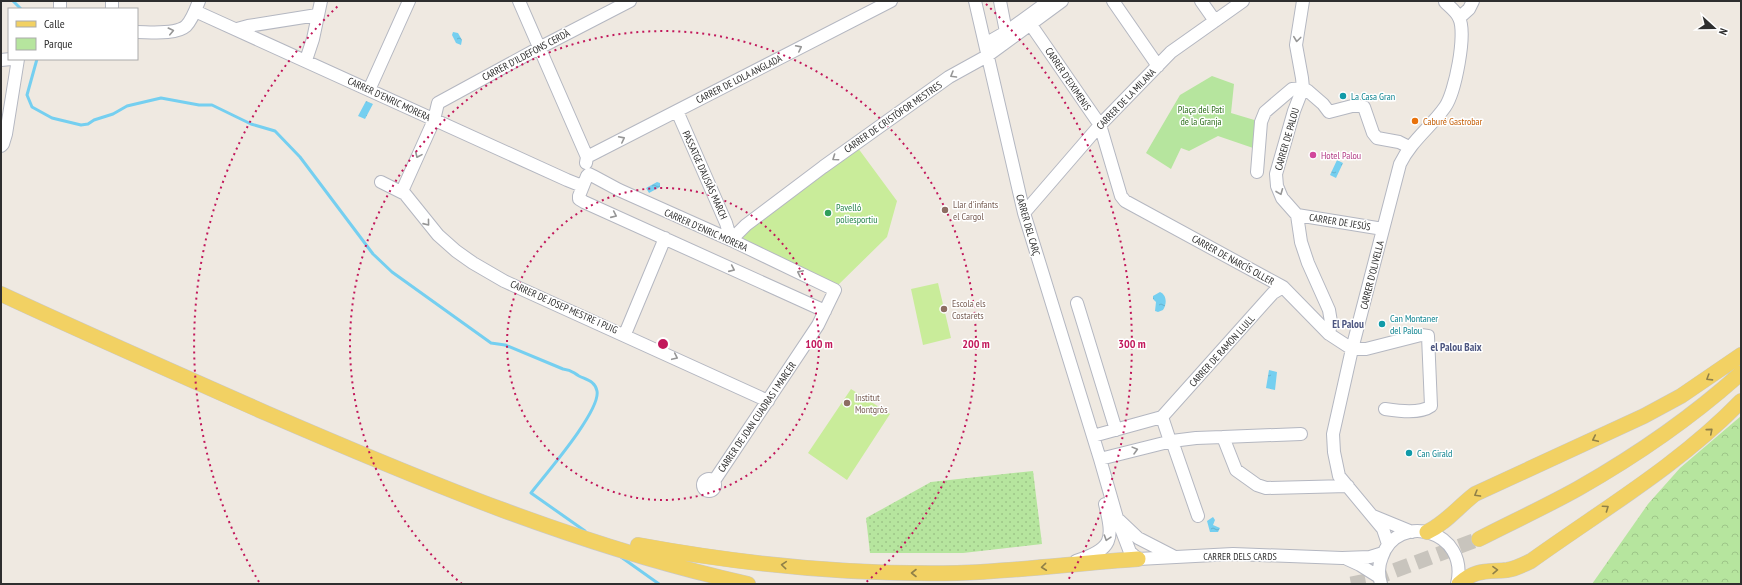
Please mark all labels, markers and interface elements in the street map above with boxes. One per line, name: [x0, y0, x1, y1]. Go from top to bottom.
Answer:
legend: [8, 8, 138, 60]
north arrow: [1694, 8, 1734, 48]
text: Calle: [44, 16, 65, 31]
street label: CARRER D'ILDEFONS CERDÀ: [480, 26, 572, 84]
text: N: [1716, 26, 1731, 37]
one-way arrow: [167, 27, 174, 35]
text: Parque: [44, 36, 73, 51]
one-way arrow: [1293, 36, 1302, 43]
street label: CARRER D'EIXIMENIS: [1042, 45, 1094, 113]
one-way arrow: [795, 46, 803, 53]
street label: CARRER DE LOLA ANGLADA: [694, 52, 784, 106]
street label: CARRER DE LA MILANA: [1094, 66, 1159, 132]
one-way arrow: [950, 71, 957, 78]
street label: CARRER D'ENRIC MORERA: [345, 74, 433, 124]
street label: CARRER DE CRISTÒFOR MESTRES: [842, 78, 944, 156]
place label: La Casa Gran: [1351, 90, 1395, 103]
marker: La Casa Gran: [1338, 91, 1348, 101]
park label: Plaça del Pati de la Granja: [1178, 103, 1224, 128]
street label: CARRER DE PALOU: [1272, 106, 1302, 172]
place label: Caburé Gastrobar: [1423, 115, 1483, 128]
marker: Caburé Gastrobar: [1410, 116, 1420, 126]
street label: PASSATGE D'AUSIÀS MARCH: [680, 129, 730, 221]
one-way arrow: [618, 136, 625, 144]
place label: Hotel Palou: [1321, 149, 1361, 162]
marker: Hotel Palou: [1308, 150, 1318, 160]
one-way arrow: [415, 151, 423, 159]
one-way arrow: [832, 153, 839, 161]
one-way arrow: [1275, 188, 1283, 196]
street label: CARRER DEL CARÇ: [1013, 193, 1043, 258]
place label: Llar d'infants el Cargol: [953, 198, 999, 223]
place label: Pavelló poliesportiu: [836, 201, 878, 226]
marker: Llar d'infants el Cargol: [940, 205, 950, 215]
street label: CARRER D'ENRIC MORERA: [662, 206, 750, 254]
marker: Pavelló poliesportiu: [823, 208, 833, 218]
one-way arrow: [610, 210, 617, 218]
street label: CARRER DE JESÚS: [1308, 211, 1372, 233]
one-way arrow: [423, 218, 430, 225]
street label: CARRER DE NARCÍS OLLER: [1189, 232, 1277, 288]
street label: CARRER D'OLIVELLA: [1357, 239, 1387, 311]
one-way arrow: [728, 264, 736, 272]
one-way arrow: [796, 270, 804, 278]
street label: CARRER DE JOSEP MESTRE I PUIG: [508, 277, 620, 337]
place label: Escola els Costarets: [952, 297, 986, 322]
marker: Escola els Costarets: [939, 304, 949, 314]
street label: CARRER DE RAMON LLULL: [1186, 312, 1258, 390]
place label: Can Montaner del Palou: [1390, 312, 1438, 337]
district label: El Palou: [1332, 317, 1364, 331]
marker: Can Montaner del Palou: [1377, 319, 1387, 329]
text: 100 m: [805, 336, 833, 351]
text: 200 m: [962, 336, 990, 351]
text: 300 m: [1118, 336, 1146, 351]
centre of rings: [656, 337, 670, 351]
district label: el Palou Baix: [1430, 340, 1482, 354]
one-way arrow: [670, 352, 678, 360]
street label: CARRER DE JOAN CUADRAS I MARCER: [715, 359, 799, 475]
one-way arrow: [1706, 373, 1713, 381]
place label: Institut Montgròs: [855, 391, 888, 416]
marker: Institut Montgròs: [842, 398, 852, 408]
one-way arrow: [1706, 428, 1713, 435]
one-way arrow: [1591, 434, 1599, 442]
one-way arrow: [1132, 446, 1139, 455]
place label: Can Girald: [1417, 447, 1452, 460]
marker: Can Girald: [1404, 448, 1414, 458]
one-way arrow: [1474, 489, 1481, 496]
one-way arrow: [1602, 505, 1609, 513]
one-way arrow: [1103, 535, 1112, 542]
street label: CARRER DELS CARDS: [1203, 550, 1277, 563]
one-way arrow: [781, 560, 787, 569]
one-way arrow: [1041, 562, 1047, 571]
one-way arrow: [1492, 566, 1498, 575]
one-way arrow: [911, 569, 917, 577]

